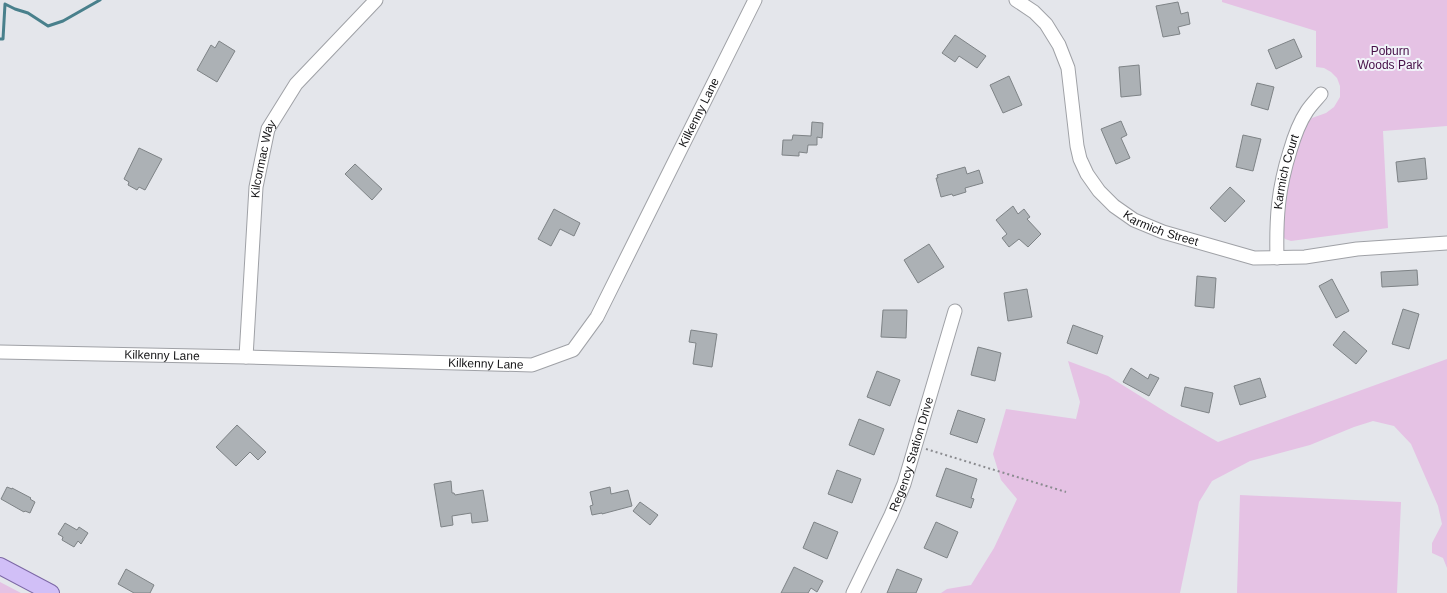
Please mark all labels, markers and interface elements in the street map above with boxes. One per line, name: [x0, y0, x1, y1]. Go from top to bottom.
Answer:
park label: Poburn Woods Park: [1357, 44, 1424, 72]
street label: Kilkenny Lane: [676, 75, 722, 150]
street label: Kilcormac Way: [248, 117, 279, 199]
street label: Karmich Court: [1271, 132, 1302, 210]
street label: Karmich Street: [1120, 208, 1201, 249]
street label: Kilkenny Lane: [124, 348, 200, 363]
street label: Kilkenny Lane: [448, 356, 524, 372]
street label: Regency Station Drive: [886, 395, 936, 514]

